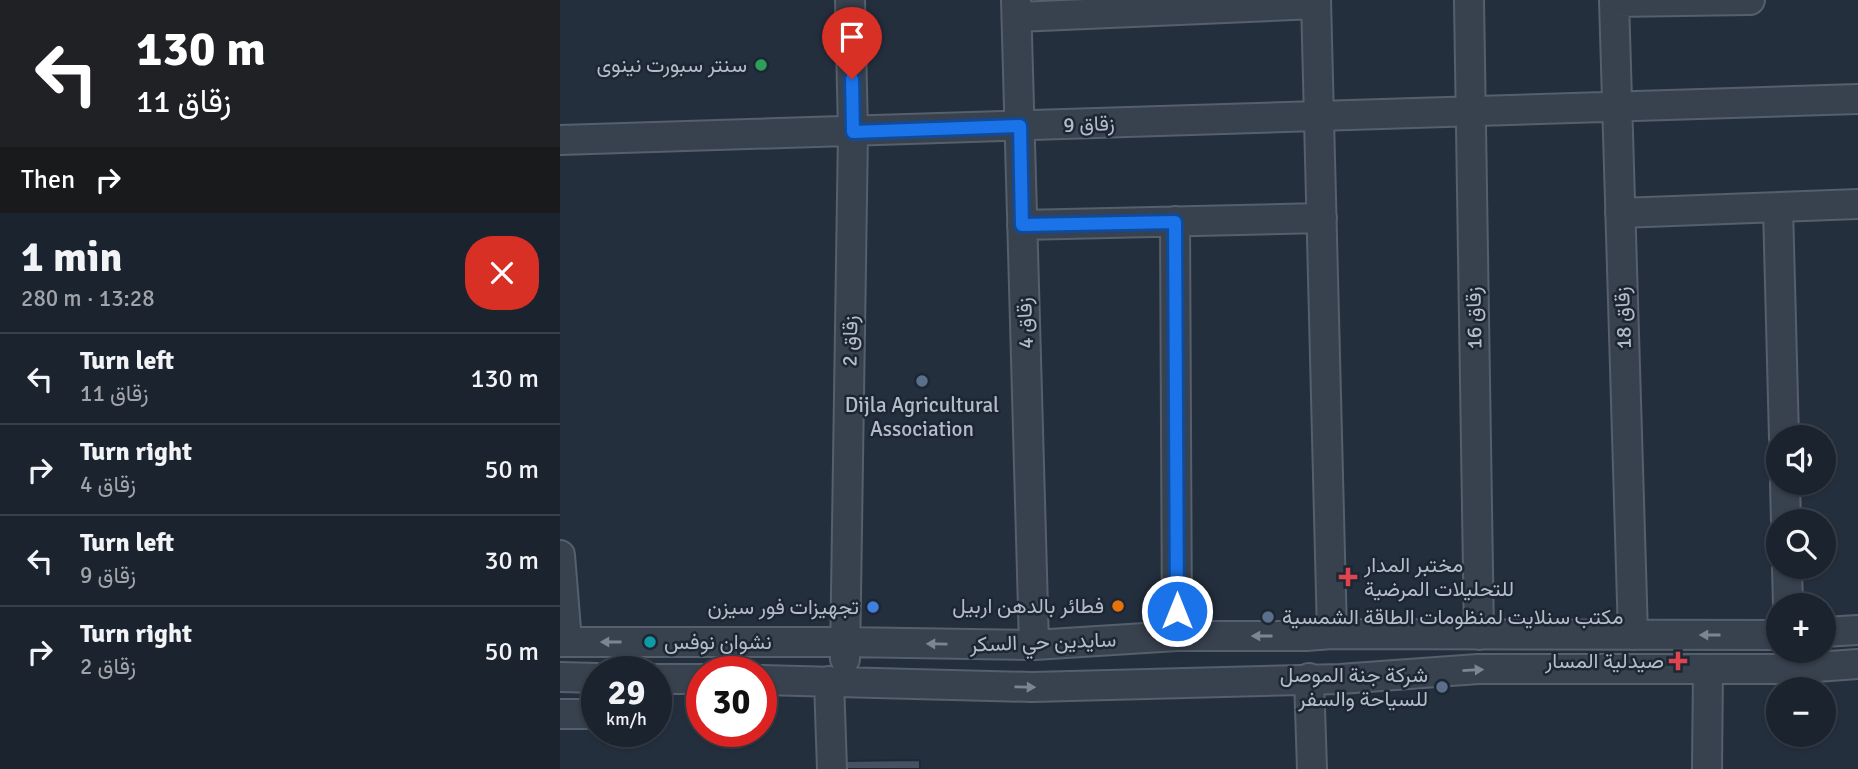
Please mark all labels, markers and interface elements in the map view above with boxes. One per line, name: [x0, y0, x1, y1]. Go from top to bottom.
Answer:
pin: [822, 7, 882, 79]
icon: arrive: [833, 18, 871, 56]
text: 130 m: [136, 19, 266, 79]
icon: left: [21, 28, 112, 119]
place label: سنتر سبورت نينوى: [597, 52, 747, 78]
marker: سنتر سبورت نينوى: [753, 57, 769, 73]
text: زقاق 11: [136, 82, 232, 121]
street label: زقاق 9: [1063, 110, 1115, 138]
icon: right: [89, 161, 127, 199]
text: Then: [21, 164, 75, 196]
text: 1 min: [21, 232, 122, 283]
button: close: [465, 236, 539, 310]
text: 280 m · 13:28: [21, 284, 155, 313]
street label: زقاق 16: [1460, 286, 1488, 350]
street label: زقاق 18: [1609, 286, 1637, 350]
street label: زقاق 4: [1011, 297, 1039, 349]
street label: زقاق 2: [837, 315, 863, 367]
text: Turn left: [80, 345, 174, 377]
icon: left: [21, 360, 59, 398]
text: 130 m: [470, 363, 539, 395]
marker: Dijla Agricultural Association: [914, 373, 930, 389]
text: زقاق 11: [80, 379, 149, 408]
place label: Dijla Agricultural Association: [845, 392, 999, 442]
map controls: [1766, 425, 1836, 747]
button: sound: [1766, 425, 1836, 495]
text: Turn right: [80, 436, 192, 468]
icon: right: [21, 451, 59, 489]
text: 50 m: [484, 454, 539, 486]
text: زقاق 4: [80, 470, 136, 499]
button: search: [1766, 509, 1836, 579]
text: Turn left: [80, 527, 174, 559]
icon: left: [21, 542, 59, 580]
text: 30 m: [484, 545, 539, 577]
place label: مختبر المدار للتحليلات المرضية: [1363, 552, 1514, 602]
text: زقاق 9: [80, 561, 136, 590]
marker: مختبر المدار للتحليلات المرضية: [1338, 567, 1358, 587]
position arrow: [1140, 574, 1214, 648]
place label: فطائر بالدهن اربيل: [952, 593, 1104, 619]
button: +: [1766, 593, 1836, 663]
place label: تجهيزات فور سيزن: [708, 594, 859, 620]
marker: فطائر بالدهن اربيل: [1110, 598, 1126, 614]
marker: تجهيزات فور سيزن: [865, 599, 881, 615]
place label: مكتب سنلايت لمنظومات الطاقة الشمسية: [1282, 604, 1624, 630]
marker: مكتب سنلايت لمنظومات الطاقة الشمسية: [1260, 609, 1276, 625]
text: Turn right: [80, 618, 192, 650]
street label: سايدين حي السكر: [968, 626, 1117, 662]
place label: نشوان نوفس: [664, 629, 772, 655]
one-way arrow: [1699, 629, 1721, 641]
one-way arrow: [1251, 630, 1273, 642]
icon: right: [21, 633, 59, 671]
marker: نشوان نوفس: [642, 634, 658, 650]
text: 50 m: [484, 636, 539, 668]
one-way arrow: [600, 636, 622, 648]
one-way arrow: [925, 638, 947, 649]
place label: صيدلية المسار: [1544, 648, 1664, 674]
text: زقاق 2: [80, 652, 136, 681]
marker: صيدلية المسار: [1670, 653, 1686, 669]
speed limit sign: 30: [686, 656, 777, 747]
place label: شركة جنة الموصل للسياحة والسفر: [1280, 662, 1428, 712]
one-way arrow: [1462, 664, 1484, 675]
text: 29: [608, 671, 645, 714]
button: −: [1766, 677, 1836, 747]
marker: شركة جنة الموصل للسياحة والسفر: [1434, 679, 1450, 695]
one-way arrow: [1015, 681, 1037, 693]
text: km/h: [606, 708, 647, 730]

